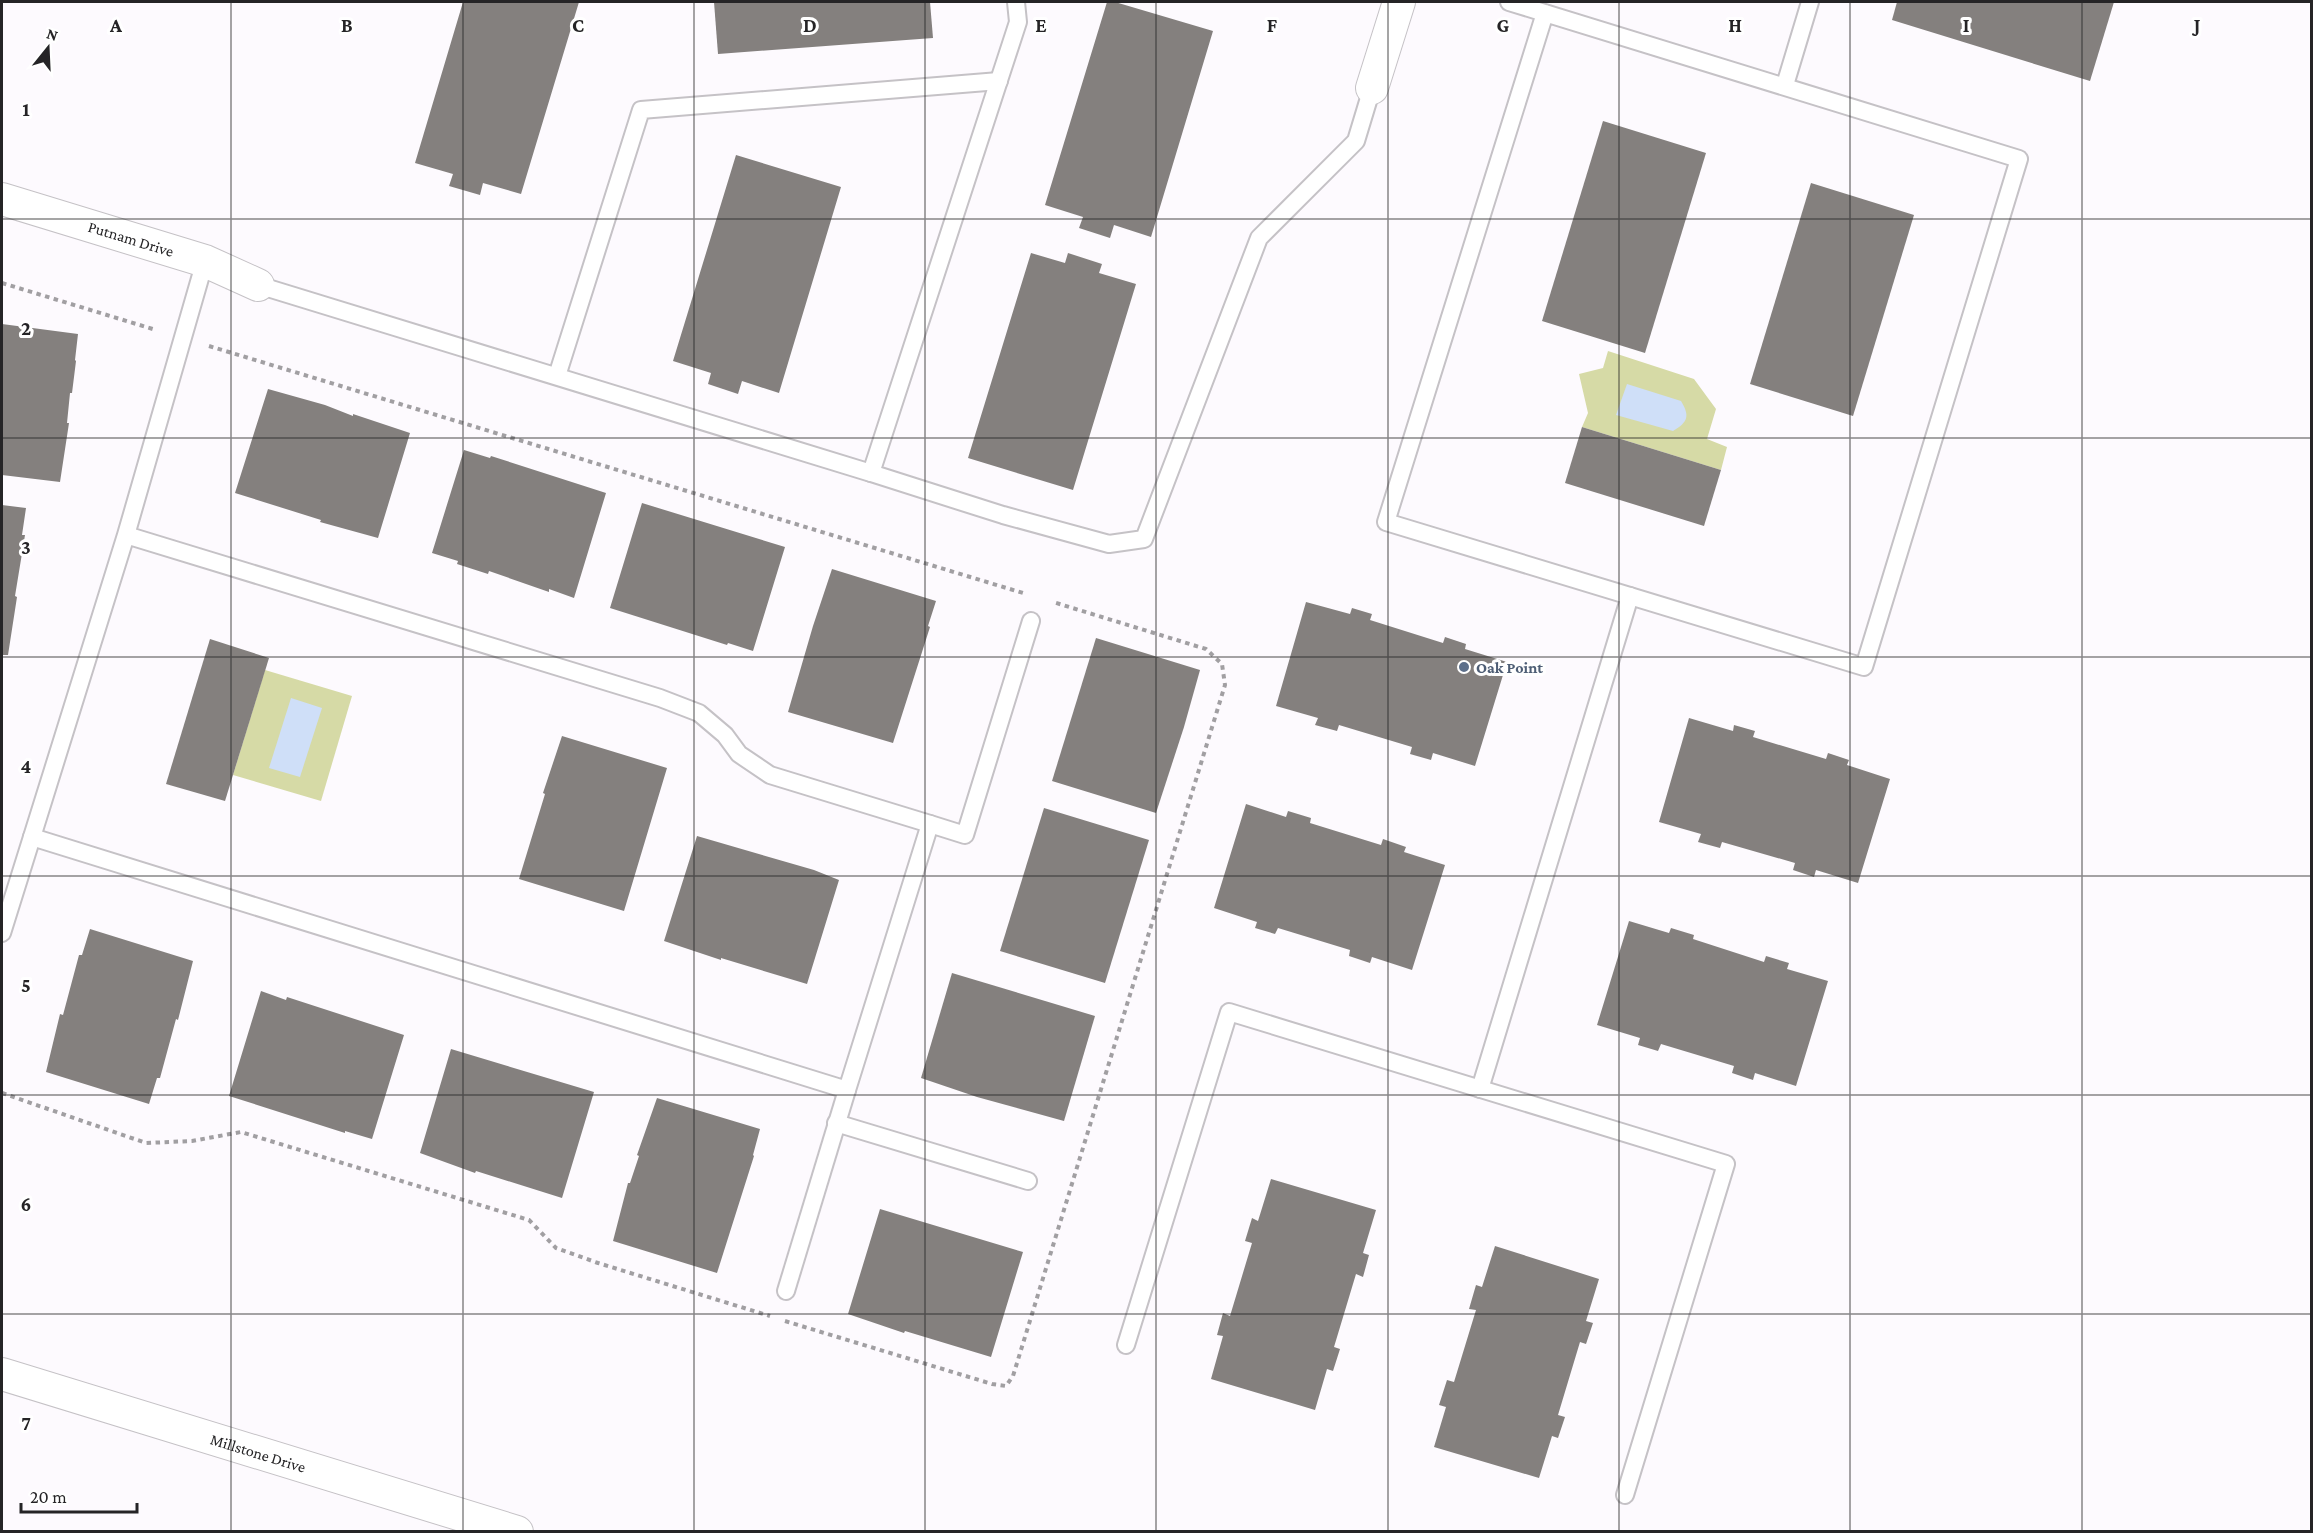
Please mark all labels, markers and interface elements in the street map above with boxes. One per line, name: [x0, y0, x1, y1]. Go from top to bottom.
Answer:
text: A: [109, 14, 123, 36]
text: B: [341, 14, 353, 36]
text: C: [572, 14, 584, 36]
text: D: [803, 14, 817, 36]
text: E: [1035, 14, 1047, 36]
text: F: [1267, 14, 1278, 36]
text: G: [1497, 14, 1510, 36]
text: H: [1728, 14, 1742, 36]
text: I: [1963, 14, 1970, 36]
text: J: [2192, 14, 2201, 36]
north arrow: [18, 18, 78, 78]
text: N: [45, 24, 60, 44]
text: 1: [22, 98, 30, 120]
street label: Putnam Drive: [86, 217, 176, 259]
text: 2: [21, 317, 31, 339]
text: 3: [21, 536, 31, 558]
place label: Oak Point: [1476, 659, 1543, 676]
marker: Oak Point: [1457, 660, 1471, 674]
text: 4: [21, 755, 32, 777]
text: 5: [21, 974, 31, 996]
text: 6: [21, 1193, 31, 1215]
text: 7: [21, 1412, 31, 1434]
street label: Millstone Drive: [209, 1430, 308, 1475]
scale bar: [21, 1476, 136, 1514]
text: 20 m: [30, 1487, 67, 1507]

